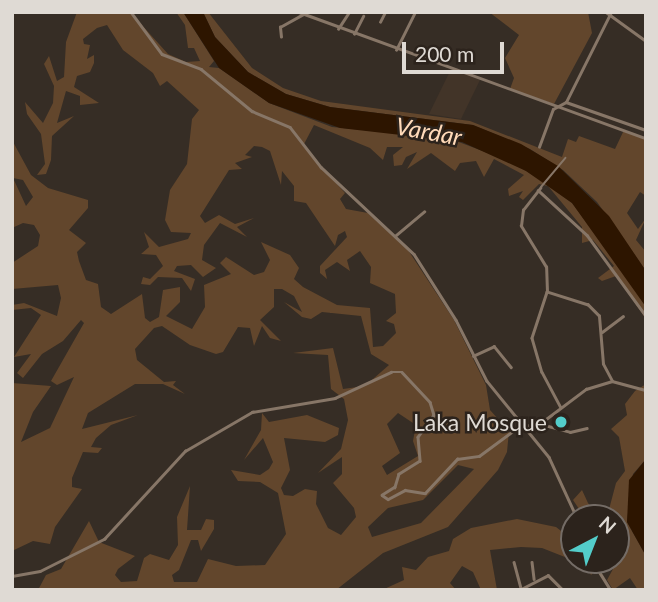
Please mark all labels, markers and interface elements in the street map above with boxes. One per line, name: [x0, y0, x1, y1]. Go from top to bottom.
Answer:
scale bar: [406, 28, 508, 72]
text: 200 m: [415, 41, 474, 66]
water label: Vardar: [394, 111, 464, 151]
place label: Laka Mosque: [413, 408, 547, 436]
marker: Laka Mosque: [553, 414, 569, 430]
north arrow: [560, 504, 630, 574]
text: N: [595, 511, 621, 538]

